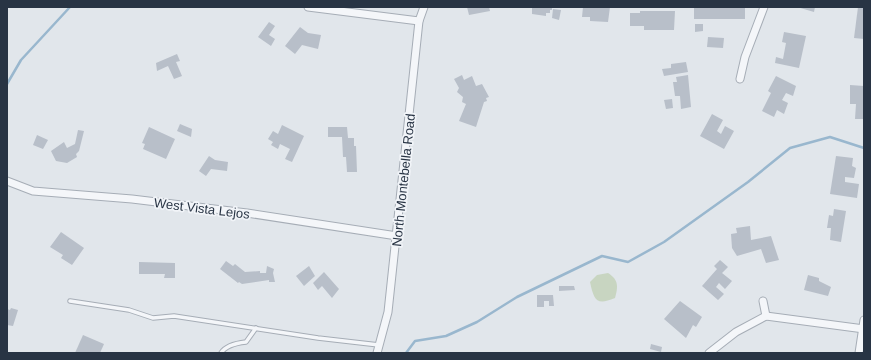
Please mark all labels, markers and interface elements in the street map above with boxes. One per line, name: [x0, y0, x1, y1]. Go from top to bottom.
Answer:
street label: North Montebella Road: [389, 113, 418, 247]
street label: West Vista Lejos: [153, 195, 251, 222]

